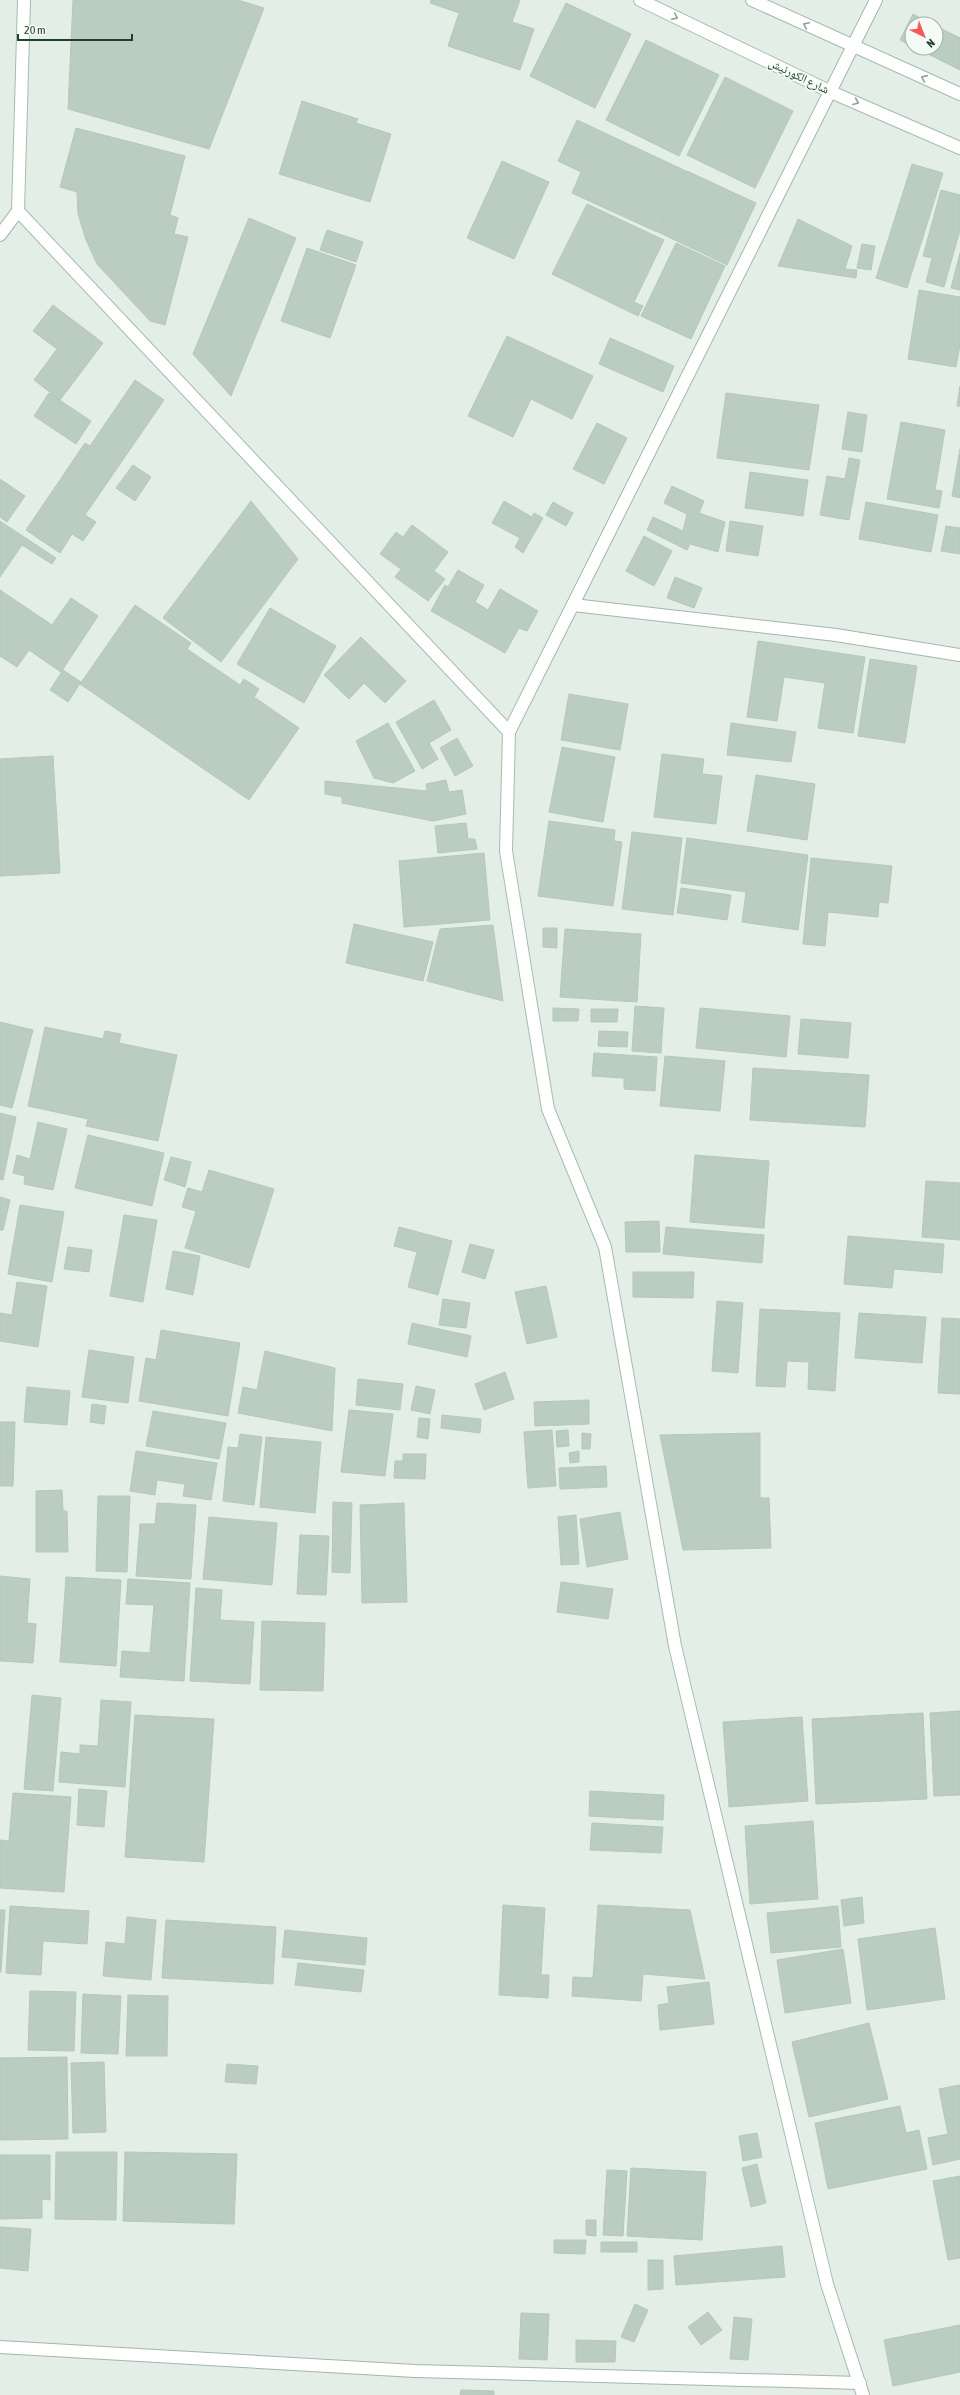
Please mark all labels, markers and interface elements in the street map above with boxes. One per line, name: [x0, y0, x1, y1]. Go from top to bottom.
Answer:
one-way arrow: [671, 12, 678, 20]
scale bar: [18, 16, 132, 42]
north arrow: [904, 16, 944, 56]
one-way arrow: [803, 22, 810, 30]
text: 20 m: [24, 23, 46, 37]
text: N: [924, 37, 937, 50]
street label: شارع الكورنيش: [766, 55, 832, 98]
one-way arrow: [921, 75, 929, 83]
one-way arrow: [852, 98, 859, 106]

